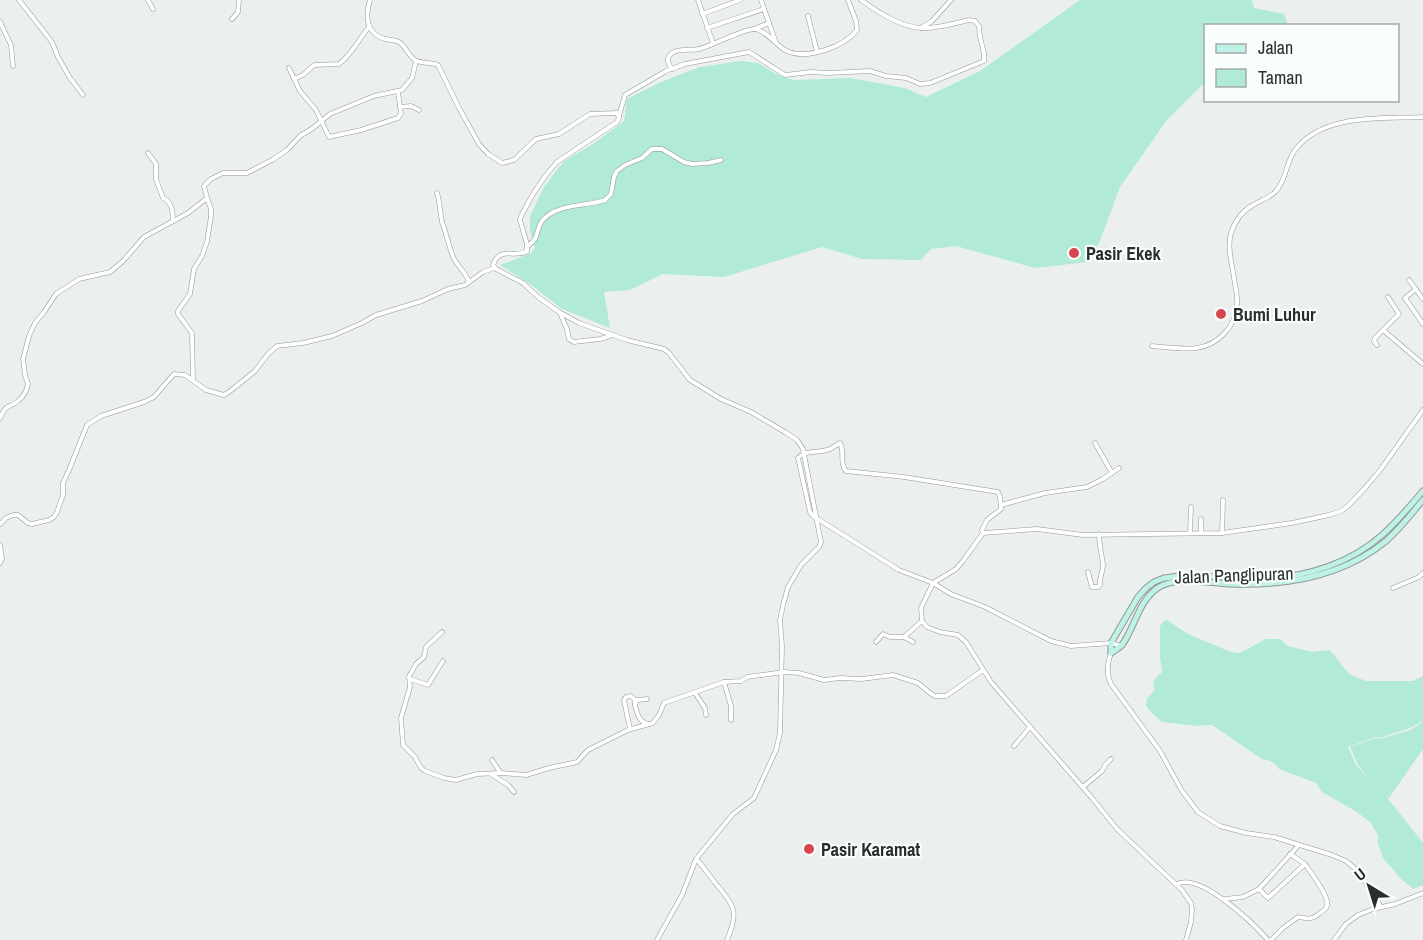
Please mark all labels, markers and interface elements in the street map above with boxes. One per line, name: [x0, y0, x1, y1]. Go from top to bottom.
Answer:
legend: [1204, 24, 1399, 102]
text: Jalan: [1258, 35, 1293, 60]
text: Taman: [1258, 65, 1303, 90]
place label: Pasir Ekek: [1086, 241, 1161, 266]
marker: Pasir Ekek: [1067, 246, 1081, 260]
place label: Bumi Luhur: [1233, 302, 1316, 327]
marker: Bumi Luhur: [1214, 307, 1228, 321]
street label: Jalan Panglipuran: [1174, 560, 1294, 590]
place label: Pasir Karamat: [821, 837, 920, 862]
marker: Pasir Karamat: [802, 842, 816, 856]
north arrow: [1339, 856, 1399, 916]
text: U: [1349, 863, 1370, 886]

